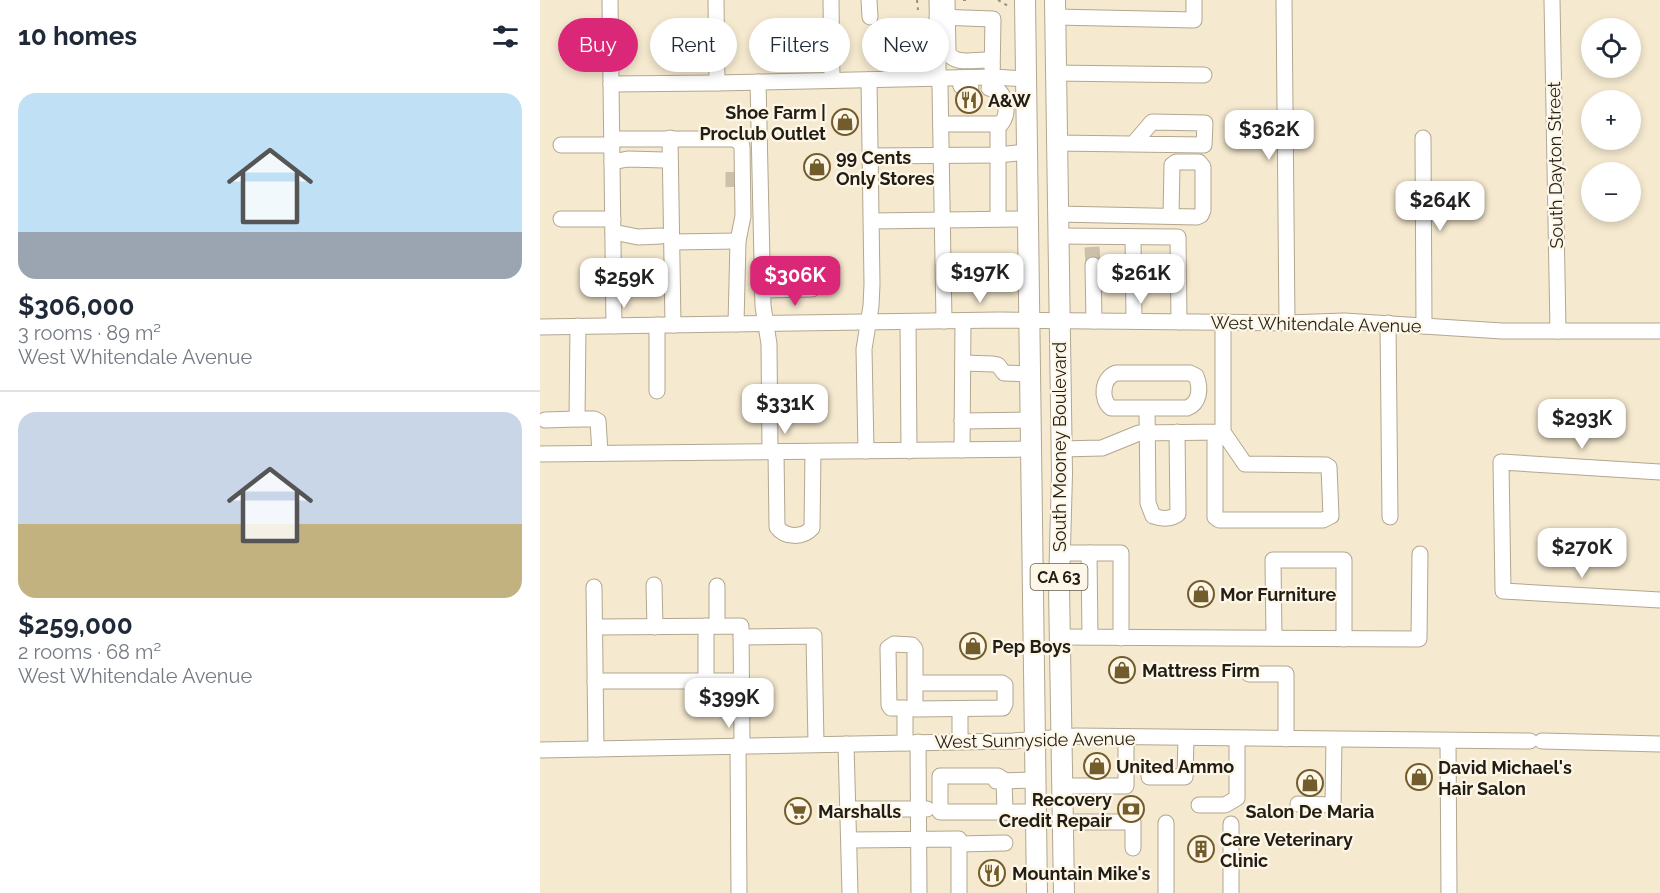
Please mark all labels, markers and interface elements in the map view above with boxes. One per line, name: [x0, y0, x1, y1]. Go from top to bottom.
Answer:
chip: Buy: [558, 18, 638, 72]
chip: Rent: [650, 18, 737, 72]
chip: Filters: [749, 18, 850, 72]
chip: New: [862, 18, 949, 72]
map controls: [1581, 18, 1641, 222]
button: locate: [1581, 18, 1641, 78]
icon: filters: [489, 20, 522, 53]
text: 10 homes: [18, 21, 137, 51]
street label: South Dayton Street: [1543, 81, 1567, 249]
restaurant icon: A&W: [954, 85, 984, 115]
place label: A&W: [988, 90, 1031, 111]
button: +: [1581, 90, 1641, 150]
place label: Shoe Farm | Proclub Outlet: [699, 102, 826, 144]
shop icon: Shoe Farm | Proclub Outlet: [830, 107, 860, 137]
pin: $362K: [1227, 110, 1311, 161]
text: $362K: [1239, 117, 1299, 141]
icon: home: [216, 132, 324, 240]
place label: 99 Cents Only Stores: [836, 147, 935, 189]
shop icon: 99 Cents Only Stores: [802, 152, 832, 182]
button: −: [1581, 162, 1641, 222]
pin: $264K: [1398, 181, 1482, 232]
text: $264K: [1410, 188, 1470, 212]
pin: $197K: [938, 253, 1022, 304]
pin: $261K: [1099, 254, 1183, 305]
pin: $306K: [753, 256, 837, 307]
pin: $259K: [582, 258, 666, 309]
text: $197K: [951, 260, 1009, 284]
text: $261K: [1111, 261, 1171, 285]
text: $306K: [764, 263, 826, 287]
text: $259K: [594, 265, 654, 289]
text: $306,000: [18, 291, 135, 321]
street label: West Whitendale Avenue: [1210, 312, 1422, 336]
text: 3 rooms · 89 m²: [18, 321, 161, 345]
street label: South Mooney Boulevard: [1049, 342, 1070, 552]
text: West Whitendale Avenue: [18, 345, 252, 369]
pin: $331K: [743, 384, 827, 435]
text: $331K: [756, 391, 814, 415]
pin: $293K: [1540, 399, 1624, 450]
text: $293K: [1552, 406, 1612, 430]
icon: home: [216, 451, 324, 559]
pin: $270K: [1540, 528, 1624, 579]
text: $270K: [1552, 535, 1612, 559]
road number: CA 63: [1030, 564, 1088, 590]
shop icon: Mor Furniture: [1186, 579, 1216, 609]
place label: Mor Furniture: [1220, 584, 1337, 605]
text: $259,000: [18, 610, 133, 640]
shop icon: Pep Boys: [958, 631, 988, 661]
place label: Pep Boys: [992, 636, 1071, 657]
text: 2 rooms · 68 m²: [18, 640, 161, 664]
shop icon: Mattress Firm: [1107, 655, 1137, 685]
place label: Mattress Firm: [1142, 660, 1260, 681]
text: West Whitendale Avenue: [18, 664, 252, 688]
pin: $399K: [687, 678, 771, 729]
text: $399K: [699, 685, 759, 709]
street label: West Sunnyside Avenue: [934, 728, 1136, 752]
shop icon: United Ammo: [1082, 751, 1112, 781]
place label: United Ammo: [1116, 756, 1234, 777]
place label: David Michael's Hair Salon: [1438, 757, 1572, 799]
shop icon: David Michael's Hair Salon: [1404, 762, 1434, 792]
shop icon: Salon De Maria: [1295, 768, 1325, 798]
place label: Recovery Credit Repair: [999, 789, 1112, 831]
bank icon: Recovery Credit Repair: [1116, 794, 1146, 824]
supermarket icon: Marshalls: [783, 796, 813, 826]
place label: Marshalls: [818, 801, 901, 822]
place label: Salon De Maria: [1246, 801, 1374, 822]
place label: Care Veterinary Clinic: [1220, 829, 1353, 871]
building icon: Care Veterinary Clinic: [1186, 834, 1216, 864]
restaurant icon: Mountain Mike's: [977, 858, 1007, 888]
place label: Mountain Mike's: [1012, 863, 1151, 884]

